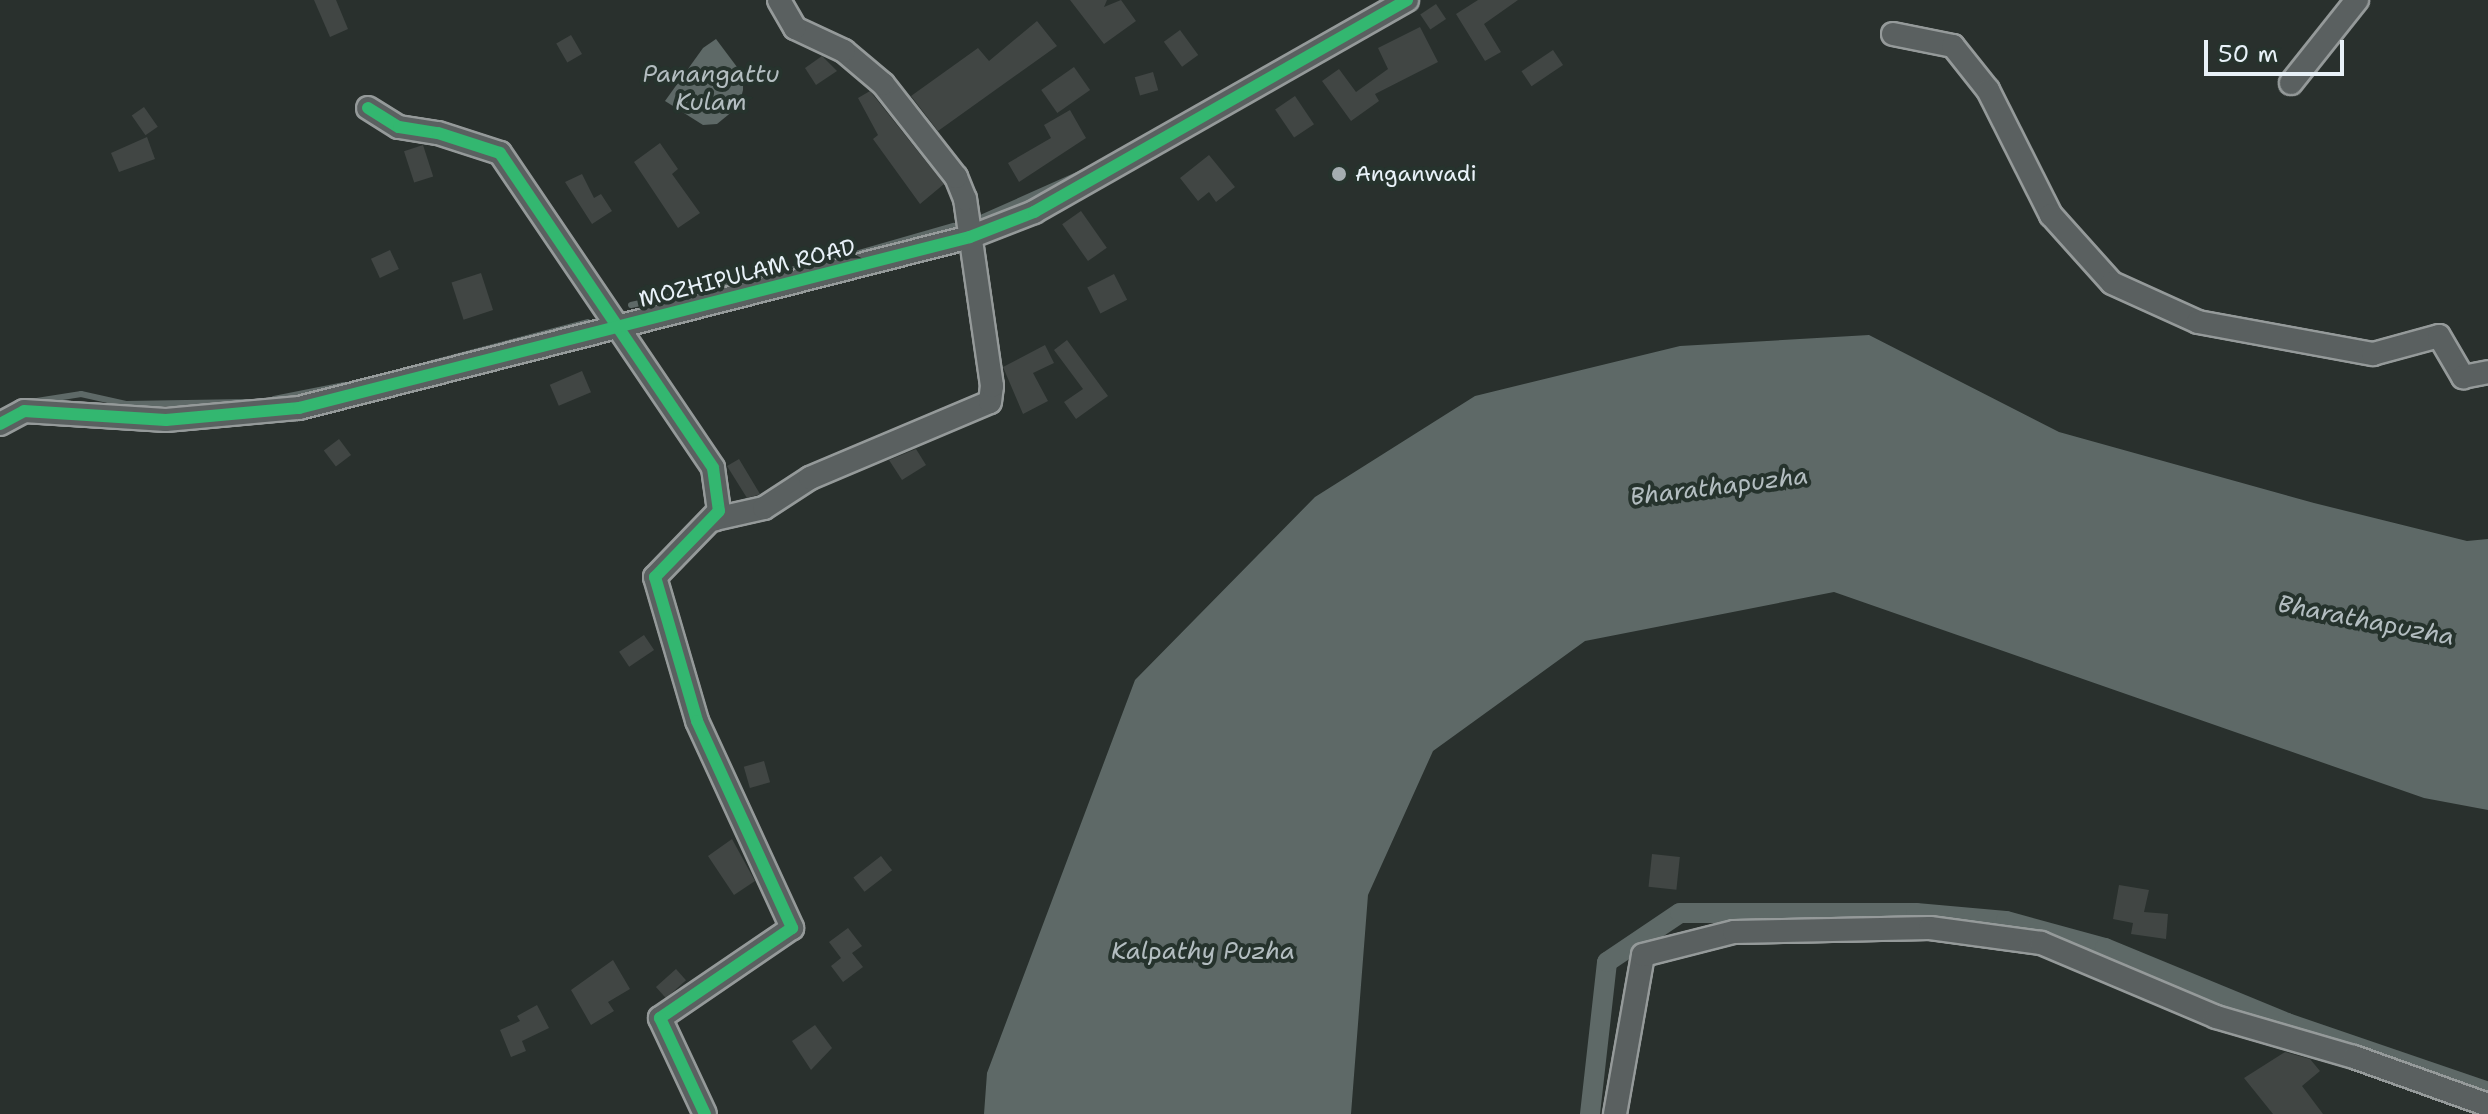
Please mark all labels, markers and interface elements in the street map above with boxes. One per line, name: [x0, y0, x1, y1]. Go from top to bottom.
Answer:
scale bar: [2208, 24, 2348, 74]
text: 50 m: [2218, 38, 2278, 70]
water label: Panangattu Kulam: [643, 61, 779, 117]
place label: Anganwadi: [1355, 161, 1477, 187]
marker: Anganwadi: [1330, 165, 1348, 183]
street label: MOZHIPULAM ROAD: [636, 233, 858, 313]
water label: Bharathapuzha: [1628, 462, 1810, 512]
water label: Bharathapuzha: [2275, 590, 2457, 652]
water label: Kalpathy Puzha: [1111, 938, 1295, 966]

